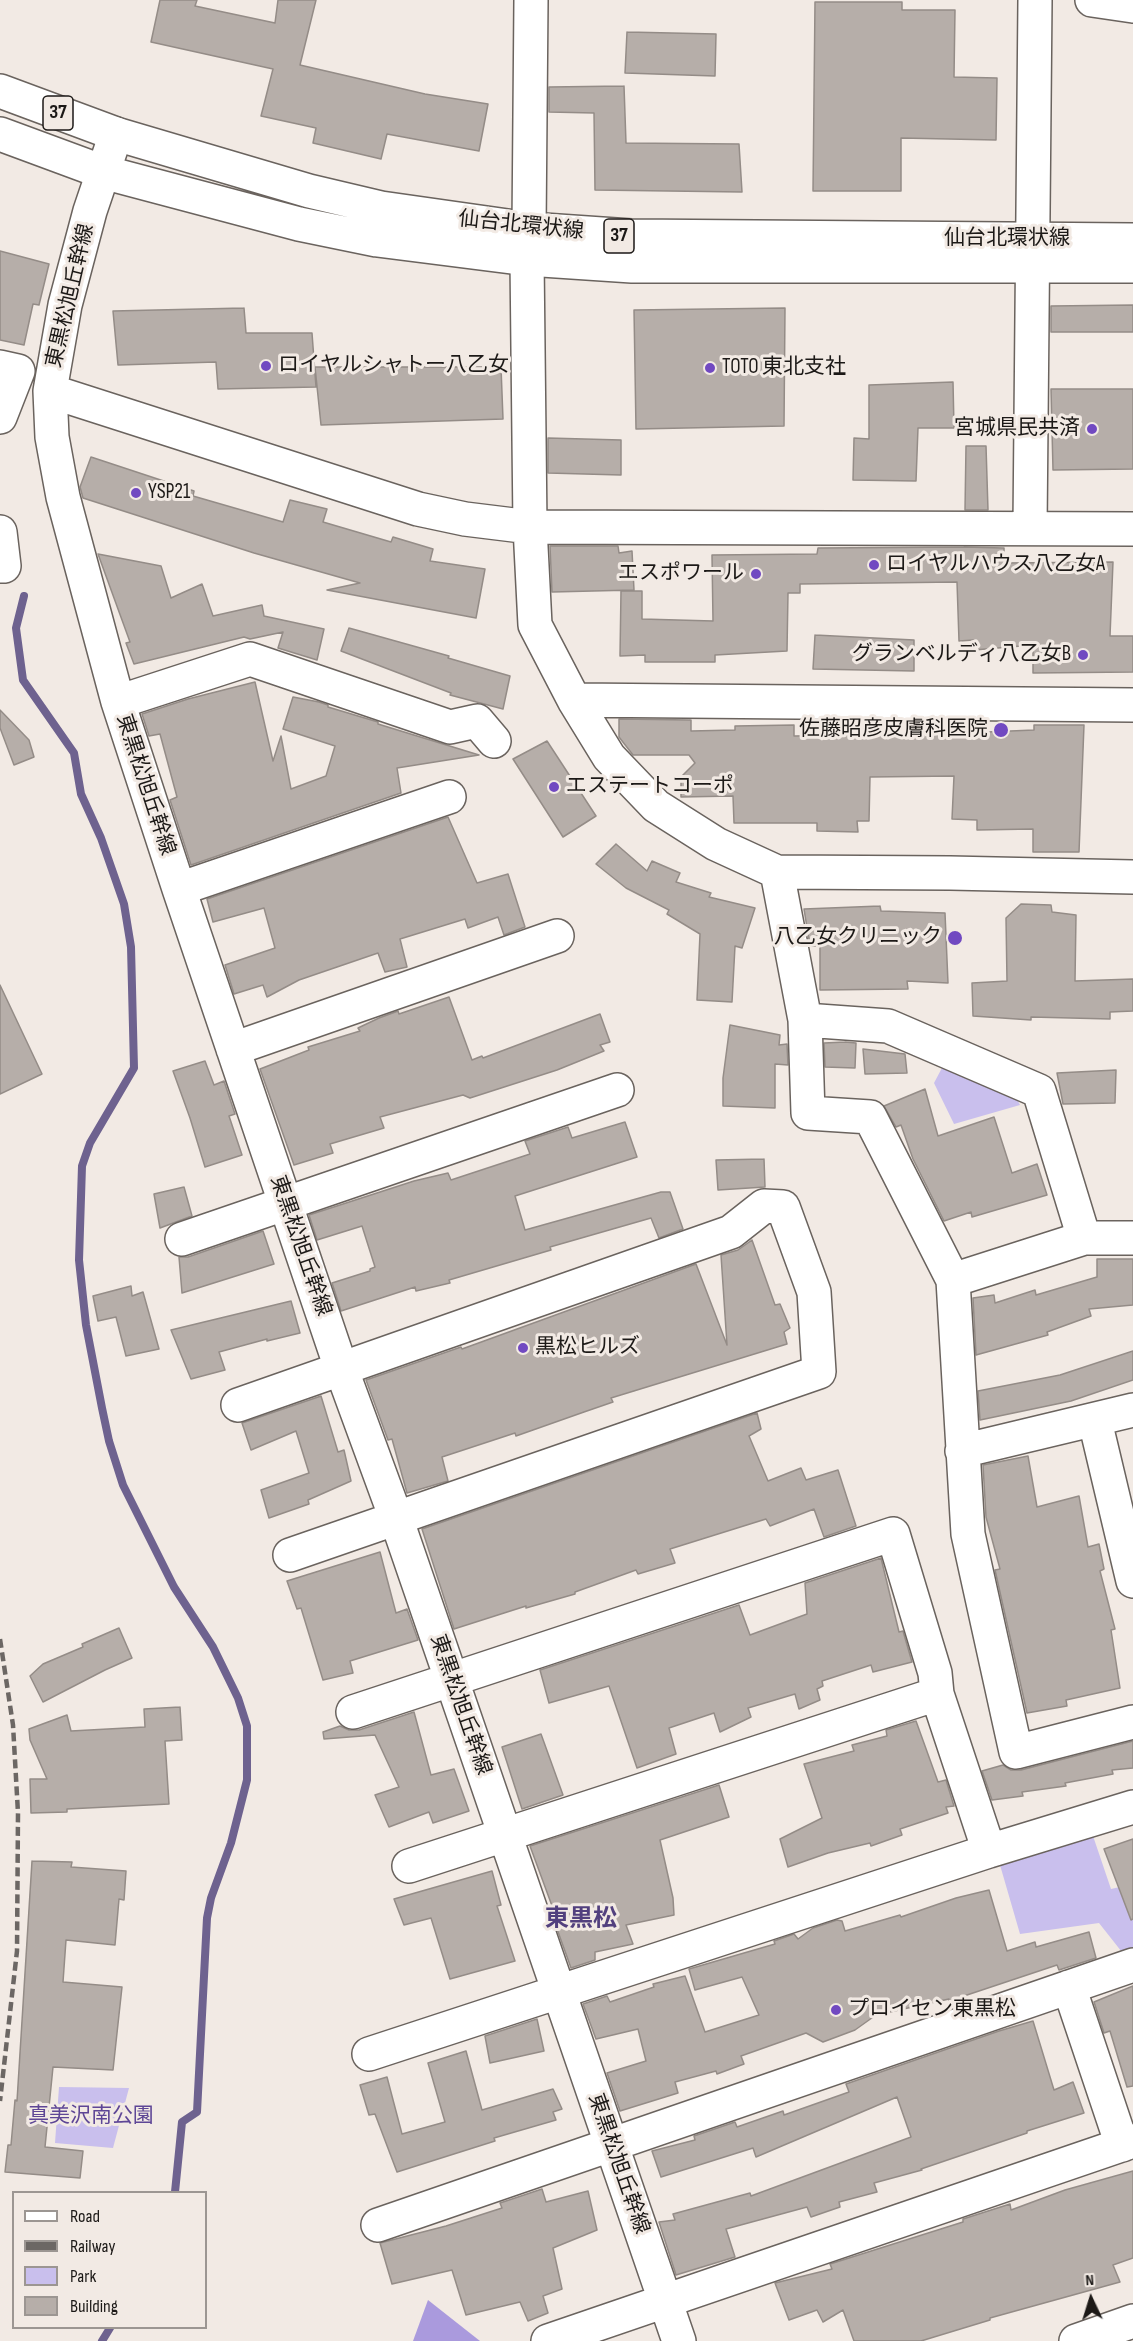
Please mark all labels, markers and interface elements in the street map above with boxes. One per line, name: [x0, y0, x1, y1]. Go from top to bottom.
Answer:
road number: 37: [43, 96, 73, 130]
street label: 仙台北環状線: [457, 207, 585, 245]
road number: 37: [604, 219, 634, 253]
street label: 東黒松旭丘幹線: [42, 222, 100, 370]
street label: 仙台北環状線: [944, 226, 1070, 252]
place label: ロイヤルシャトー八乙女: [278, 353, 509, 379]
place label: TOTO 東北支社: [722, 355, 846, 381]
marker: ロイヤルシャトー八乙女: [259, 359, 273, 373]
marker: TOTO 東北支社: [703, 361, 717, 375]
place label: 宮城県民共済: [954, 416, 1080, 442]
marker: 宮城県民共済: [1085, 422, 1099, 436]
place label: YSP21: [148, 480, 190, 506]
marker: YSP21: [129, 486, 143, 500]
place label: ロイヤルハウス八乙女A: [886, 552, 1105, 578]
marker: ロイヤルハウス八乙女A: [867, 558, 881, 572]
place label: エスポワール: [618, 561, 744, 587]
marker: エスポワール: [749, 567, 763, 581]
place label: グランベルディ八乙女B: [852, 642, 1071, 668]
marker: グランベルディ八乙女B: [1076, 648, 1090, 662]
street label: 東黒松旭丘幹線: [110, 711, 180, 859]
place label: 佐藤昭彦皮膚科医院: [799, 717, 988, 743]
marker: 佐藤昭彦皮膚科医院: [992, 721, 1010, 739]
place label: エステートコーポ: [566, 774, 734, 800]
marker: エステートコーポ: [547, 780, 561, 794]
place label: 八乙女クリニック: [774, 925, 942, 951]
marker: 八乙女クリニック: [946, 929, 964, 947]
street label: 東黒松旭丘幹線: [264, 1172, 336, 1320]
place label: 黒松ヒルズ: [535, 1335, 640, 1361]
marker: 黒松ヒルズ: [516, 1341, 530, 1355]
street label: 東黒松旭丘幹線: [424, 1631, 496, 1779]
district label: 東黒松: [545, 1906, 617, 1934]
place label: プロイセン東黒松: [848, 1997, 1016, 2023]
marker: プロイセン東黒松: [829, 2003, 843, 2017]
street label: 東黒松旭丘幹線: [582, 2090, 654, 2238]
park label: 真美沢南公園: [28, 2104, 154, 2130]
legend: [12, 2191, 207, 2329]
text: Road: [70, 2206, 100, 2227]
text: Railway: [70, 2236, 115, 2257]
text: Park: [70, 2266, 96, 2287]
north arrow: [1061, 2269, 1121, 2329]
text: N: [1085, 2271, 1095, 2290]
text: Building: [70, 2296, 118, 2317]

